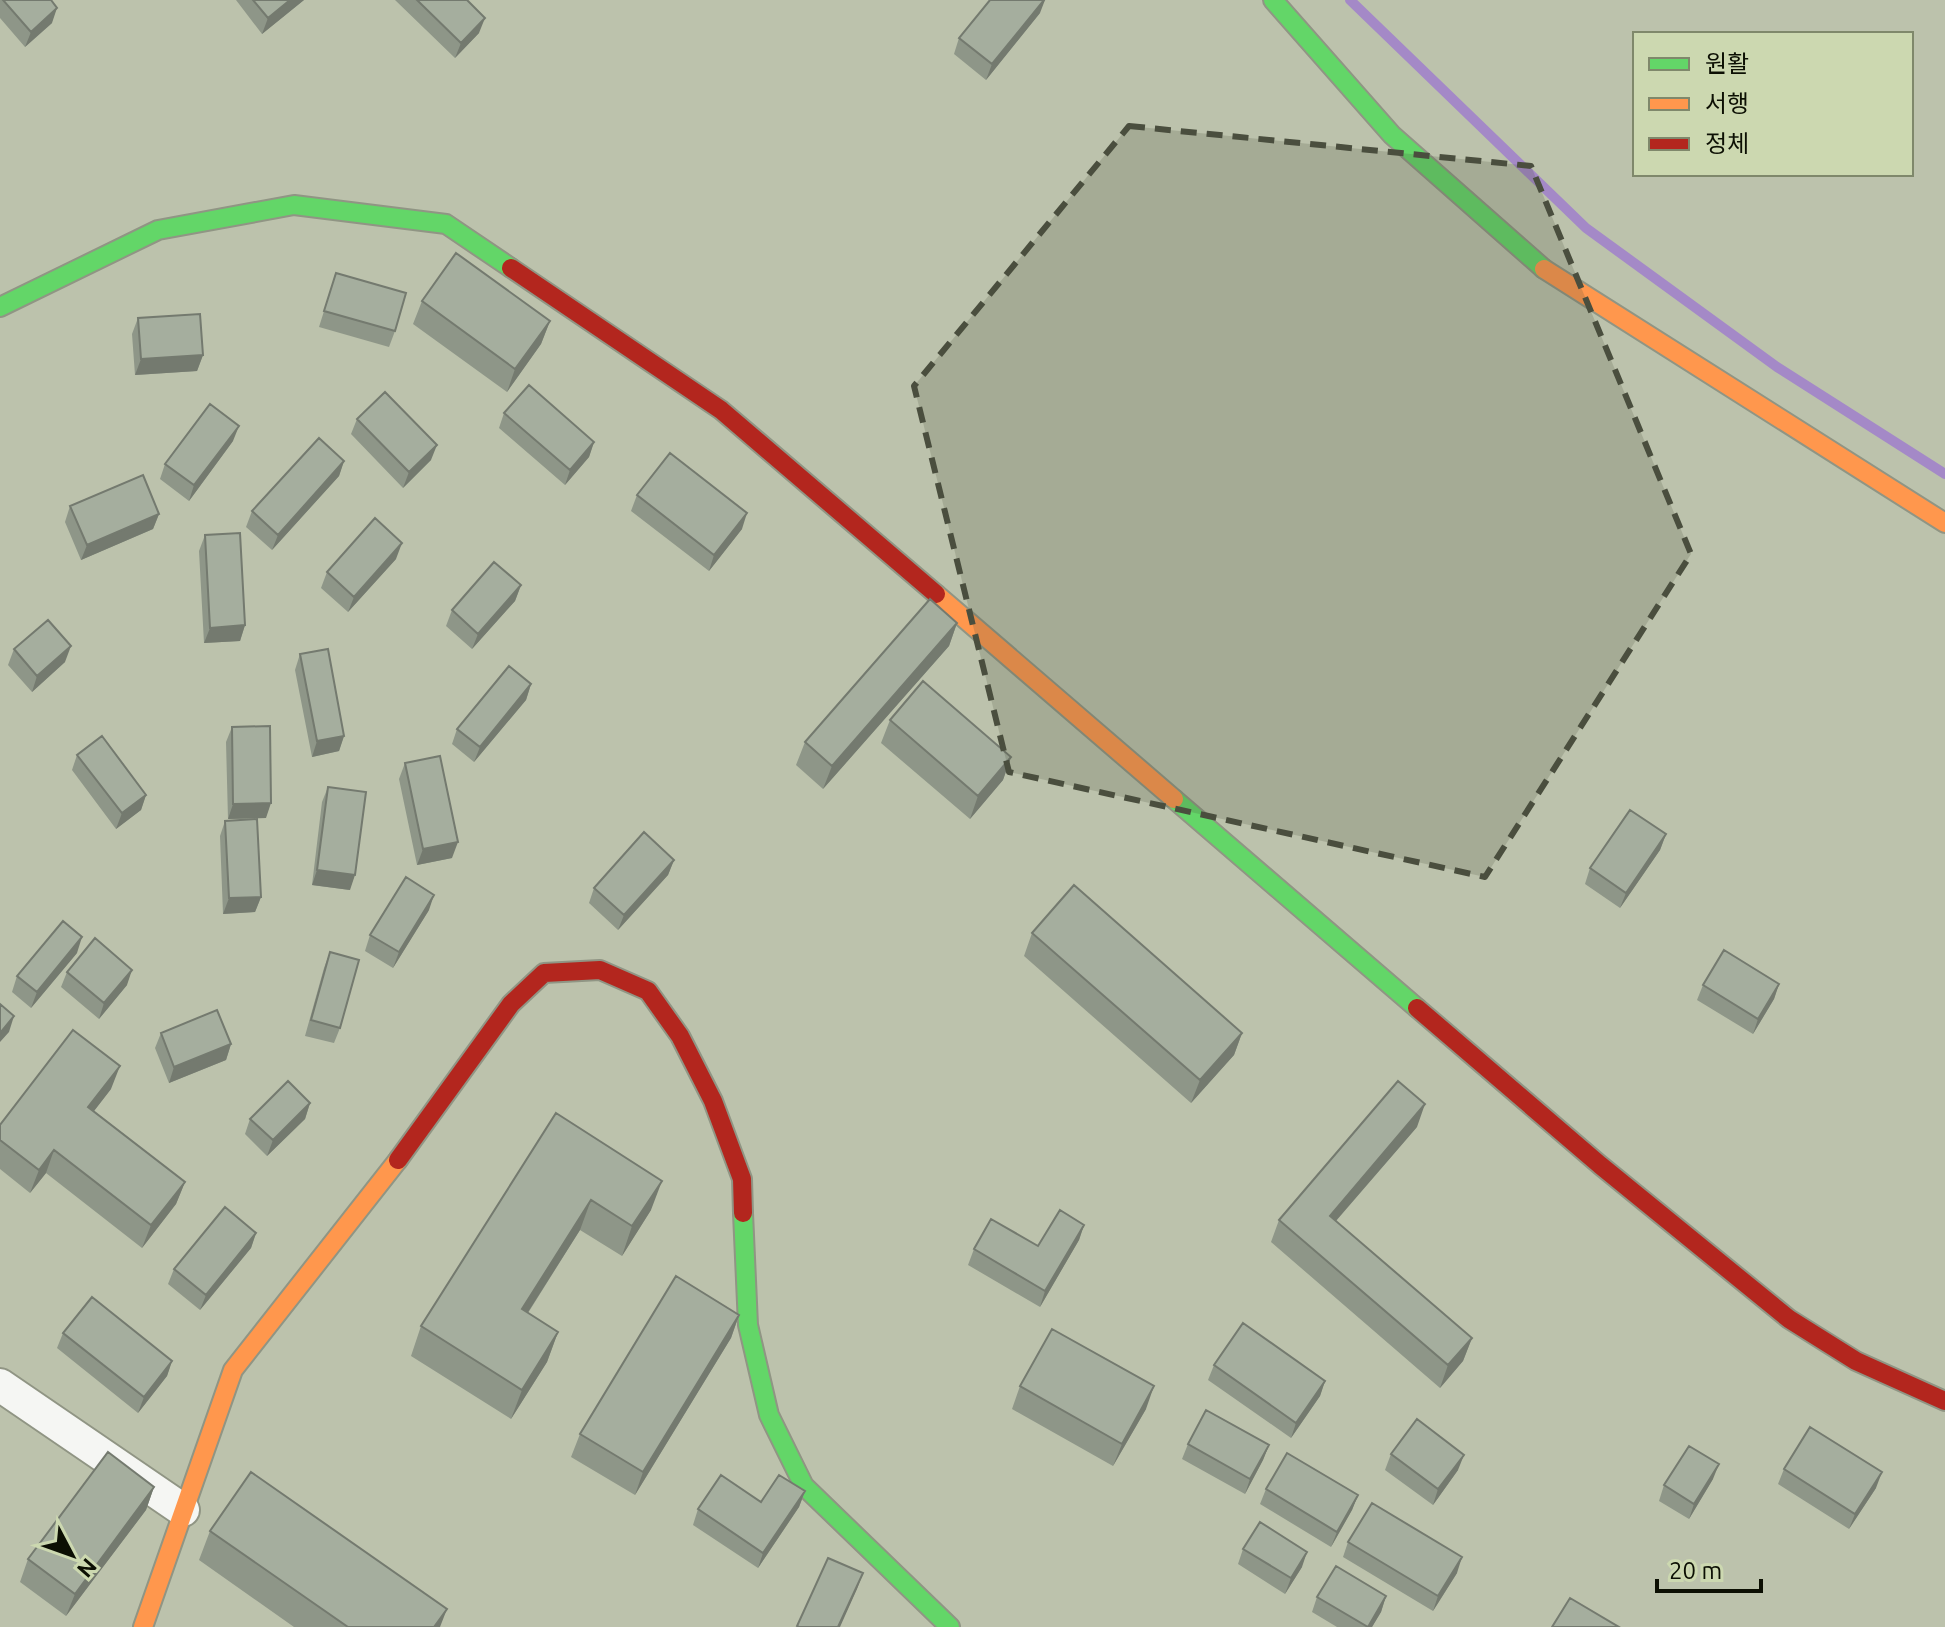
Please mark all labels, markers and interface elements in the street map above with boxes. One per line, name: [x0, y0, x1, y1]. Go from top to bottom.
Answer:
legend: [1633, 32, 1913, 176]
text: 원활: [1705, 50, 1749, 77]
text: 서행: [1705, 90, 1749, 117]
text: 정체: [1705, 130, 1749, 157]
north arrow: [32, 1515, 112, 1595]
scale bar: [1657, 1543, 1761, 1593]
text: N: [73, 1554, 102, 1583]
text: 20 m: [1669, 1557, 1722, 1584]

